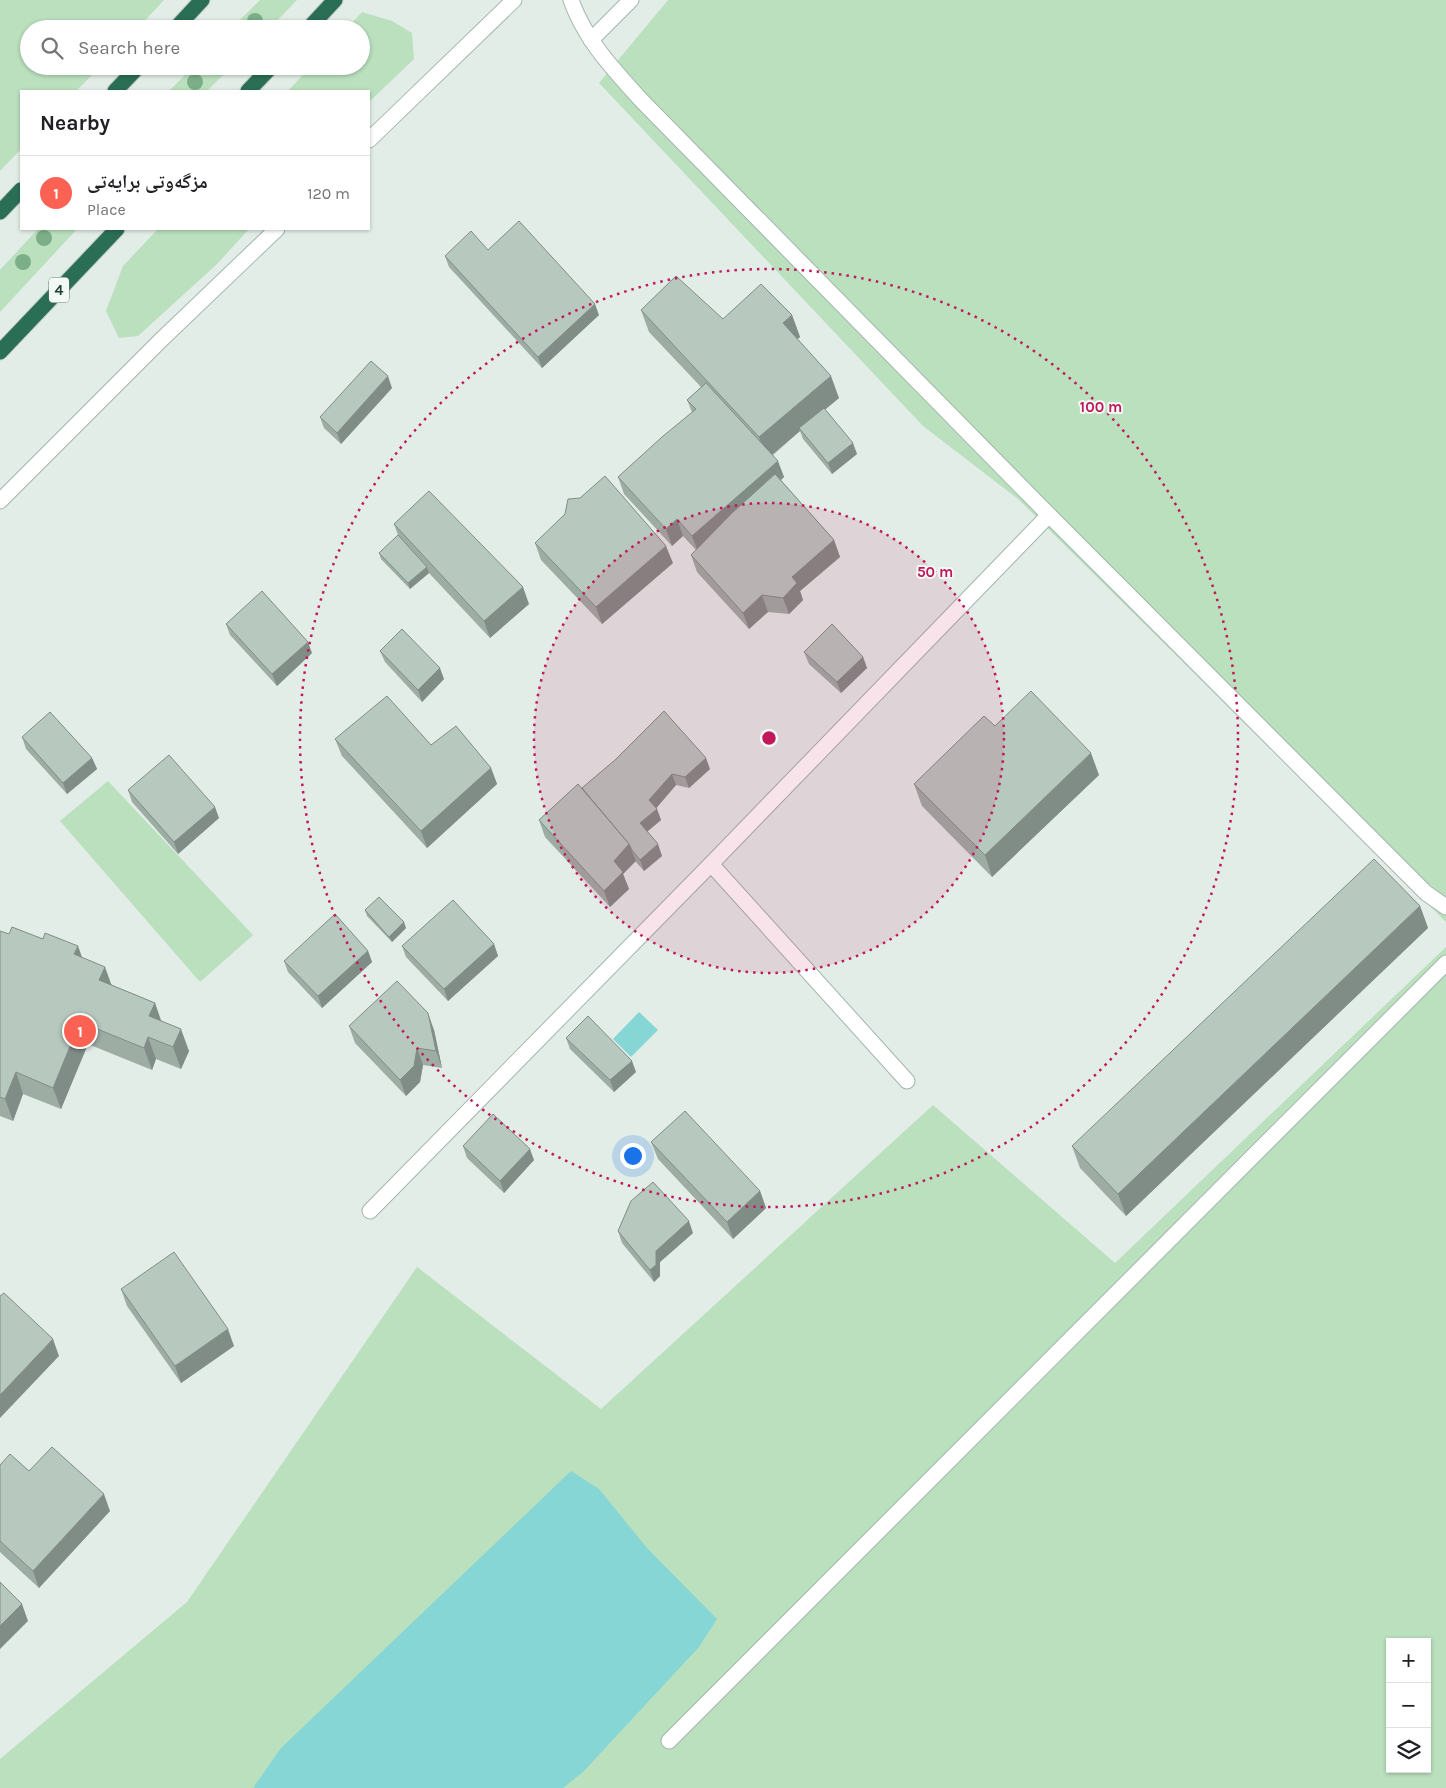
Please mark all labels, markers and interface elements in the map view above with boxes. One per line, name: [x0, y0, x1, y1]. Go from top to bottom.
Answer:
search box: [20, 20, 370, 75]
icon: search: [38, 34, 66, 62]
text: Search here: [78, 37, 180, 59]
text: Nearby: [40, 111, 110, 135]
text: مزگەوتی برایەتی: [87, 171, 208, 193]
text: 1: [53, 184, 59, 203]
text: 120 m: [307, 184, 350, 203]
text: Place: [87, 200, 126, 219]
road number: 4: [49, 278, 69, 302]
text: 100 m: [1080, 398, 1122, 416]
text: 50 m: [917, 563, 953, 581]
centre of rings: [760, 729, 778, 747]
pin: 1: [64, 1012, 96, 1050]
your location: [620, 1143, 646, 1169]
map controls: [1386, 1638, 1431, 1773]
button: +: [1386, 1638, 1431, 1683]
button: −: [1386, 1683, 1431, 1728]
button: layers: [1386, 1728, 1431, 1773]

